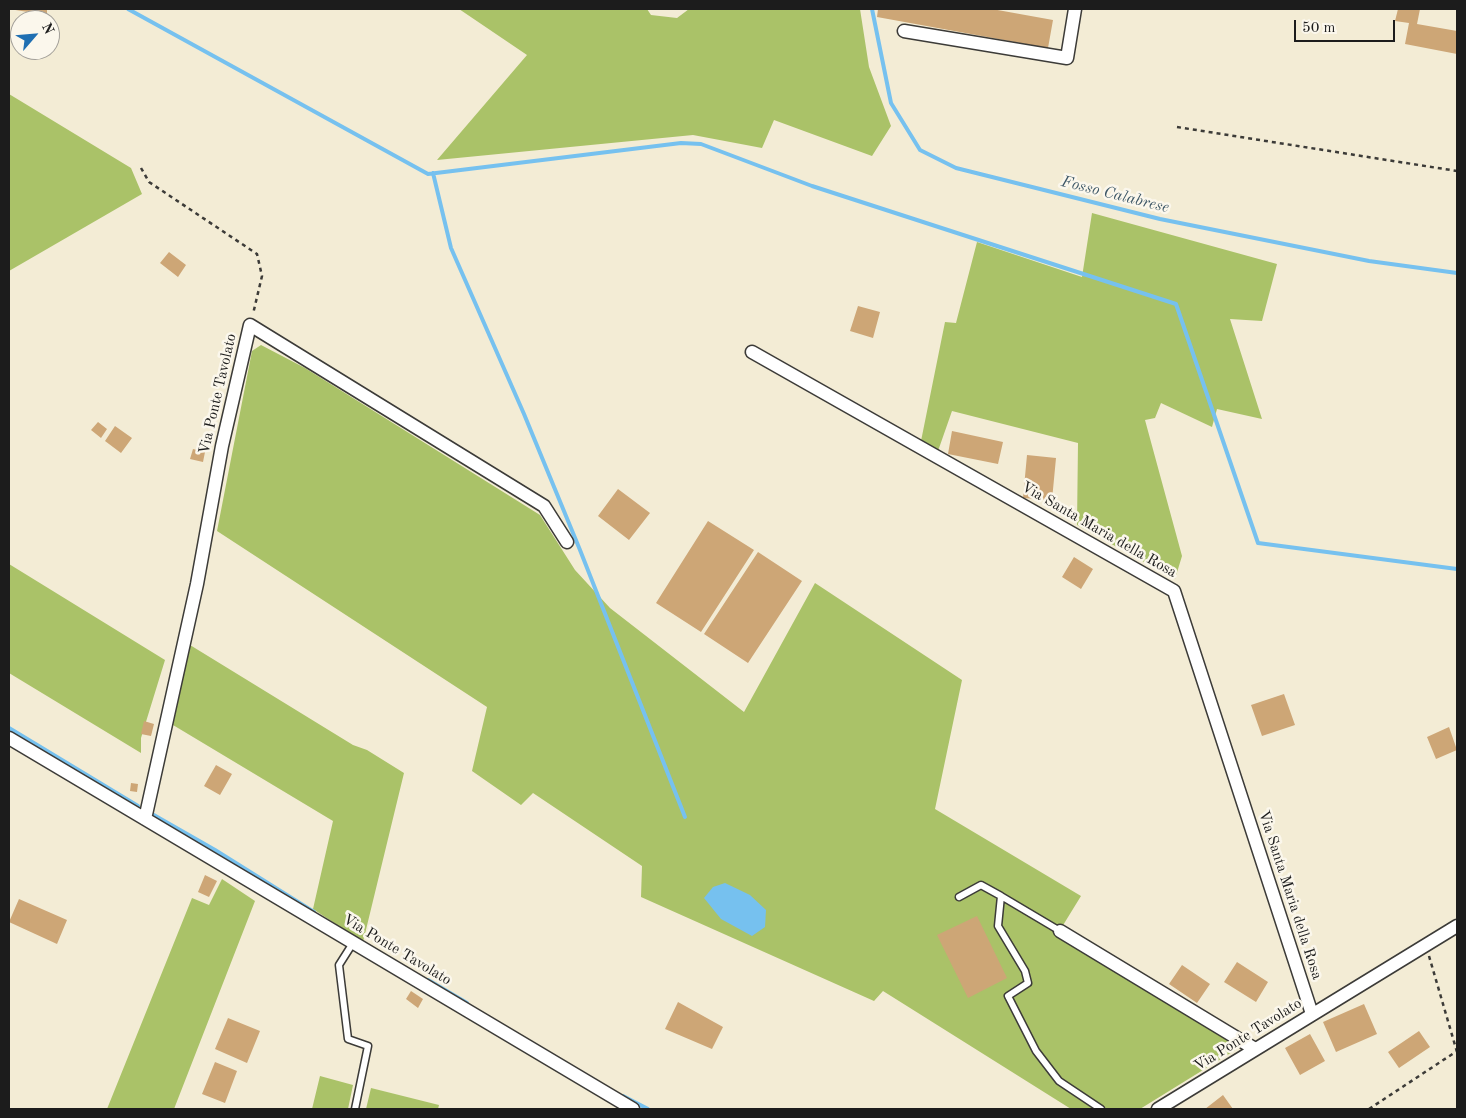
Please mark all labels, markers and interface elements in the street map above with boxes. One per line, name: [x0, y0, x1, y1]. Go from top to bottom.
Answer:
north arrow: [10, 10, 60, 60]
scale bar: [1296, 10, 1397, 42]
text: N: [39, 21, 56, 37]
text: 50 m: [1302, 21, 1336, 36]
water label: Fosso Calabrese: [1059, 172, 1171, 218]
street label: Via Ponte Tavolato: [195, 332, 241, 456]
street label: Via Santa Maria della Rosa: [1018, 478, 1180, 582]
street label: Via Santa Maria della Rosa: [1254, 808, 1326, 982]
street label: Via Ponte Tavolato: [339, 910, 455, 990]
street label: Via Ponte Tavolato: [1191, 995, 1305, 1075]

